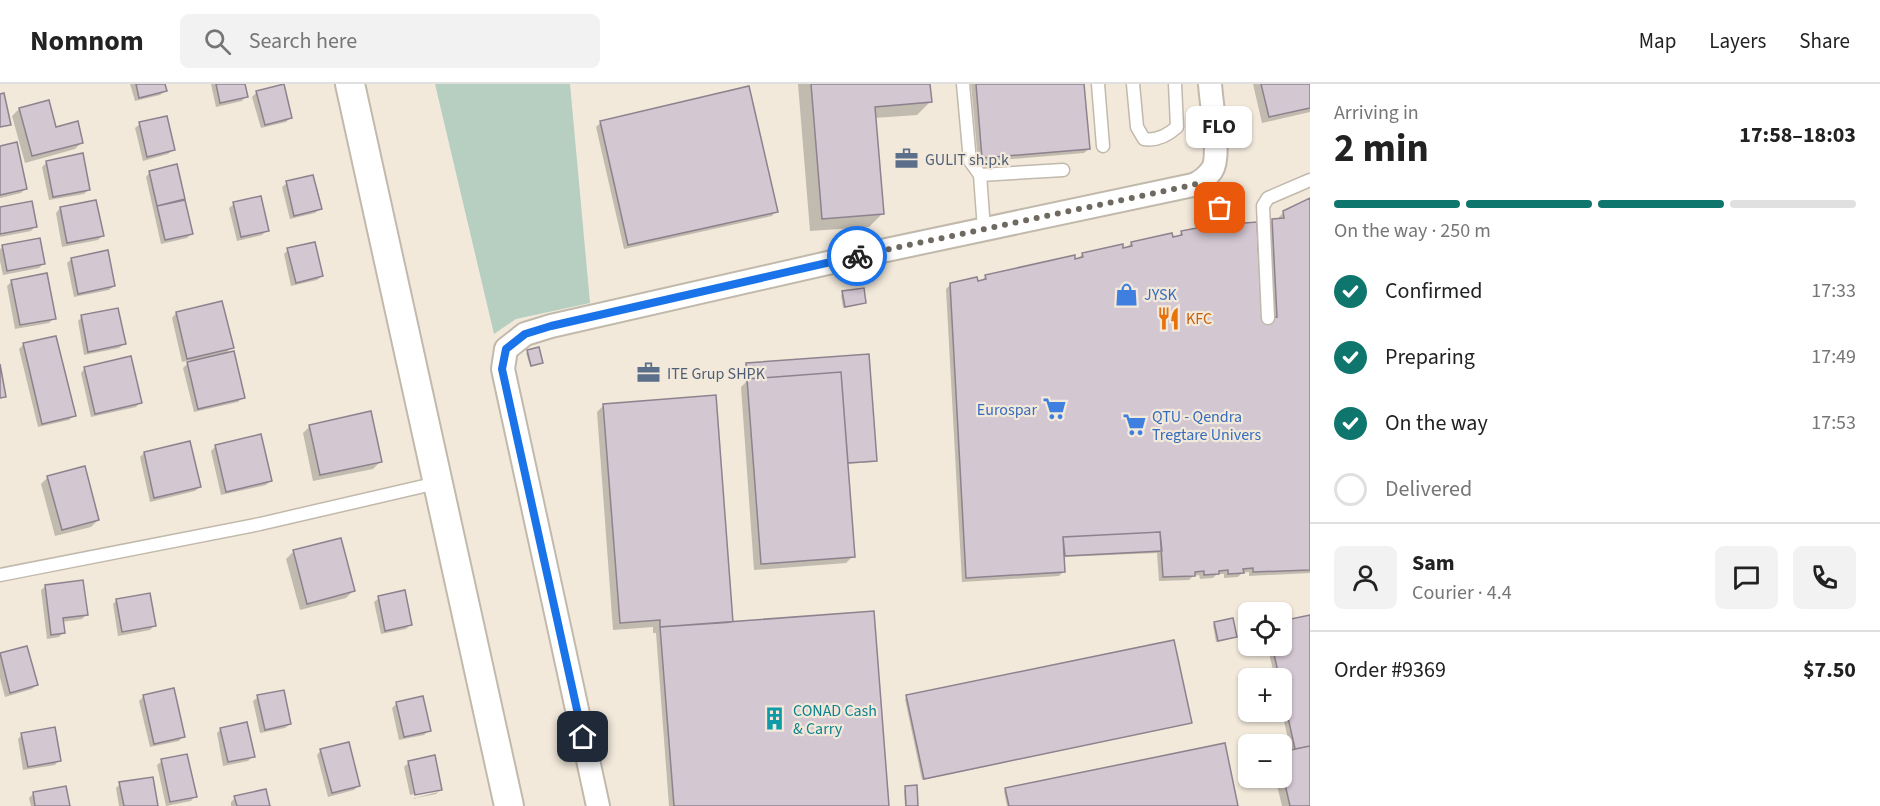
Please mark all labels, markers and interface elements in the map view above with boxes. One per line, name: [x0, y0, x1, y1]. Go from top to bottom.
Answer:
search box: [180, 14, 600, 68]
text: Nomnom: [30, 21, 144, 61]
icon: search: [201, 25, 234, 58]
text: Search here: [249, 25, 357, 57]
text: Map: [1639, 26, 1676, 56]
text: Layers: [1709, 26, 1766, 56]
text: Share: [1799, 26, 1850, 56]
text: Arriving in: [1334, 99, 1419, 127]
callout: FLO: [1187, 106, 1253, 148]
text: FLO: [1202, 113, 1236, 141]
text: 17:58–18:03: [1739, 119, 1856, 151]
text: 2 min: [1334, 121, 1429, 177]
office icon: GULIT sh.p.k: [894, 146, 920, 172]
place label: GULIT sh.p.k: [925, 149, 1009, 171]
pin: [1194, 182, 1245, 233]
icon: bag: [1203, 191, 1236, 224]
text: On the way · 250 m: [1334, 217, 1491, 245]
courier: [827, 226, 887, 286]
icon: bike: [841, 240, 874, 273]
icon: check: [1334, 275, 1367, 308]
text: Confirmed: [1385, 275, 1482, 307]
text: 17:33: [1811, 277, 1856, 305]
shop icon: JYSK: [1113, 281, 1139, 307]
place label: JYSK: [1144, 284, 1178, 306]
restaurant icon: KFC: [1155, 305, 1181, 331]
place label: KFC: [1186, 308, 1212, 330]
icon: check: [1334, 341, 1367, 374]
text: Preparing: [1385, 341, 1475, 373]
text: 17:49: [1811, 343, 1856, 371]
office icon: ITE Grup SHPK: [636, 360, 662, 386]
place label: ITE Grup SHPK: [667, 363, 766, 385]
supermarket icon: Eurospar: [1042, 396, 1068, 422]
place label: Eurospar: [977, 399, 1037, 421]
place label: QTU - Qendra Tregtare Univers: [1152, 406, 1262, 446]
icon: check: [1334, 407, 1367, 440]
text: On the way: [1385, 407, 1488, 439]
text: 17:53: [1811, 409, 1856, 437]
supermarket icon: QTU - Qendra Tregtare Univers: [1121, 412, 1147, 438]
text: Delivered: [1385, 473, 1472, 505]
button: person: [1334, 546, 1397, 609]
button: chat: [1715, 546, 1778, 609]
button: phone: [1793, 546, 1856, 609]
text: Sam: [1412, 547, 1455, 579]
text: Courier · 4.4: [1412, 579, 1512, 607]
map controls: [1238, 602, 1292, 788]
button: locate: [1238, 602, 1292, 656]
text: Order #9369: [1334, 654, 1446, 686]
text: $7.50: [1803, 654, 1856, 686]
button: +: [1238, 668, 1292, 722]
place label: CONAD Cash & Carry: [793, 700, 877, 740]
building icon: CONAD Cash & Carry: [762, 706, 788, 732]
pin: [557, 711, 608, 762]
icon: home: [566, 720, 599, 753]
button: −: [1238, 734, 1292, 788]

